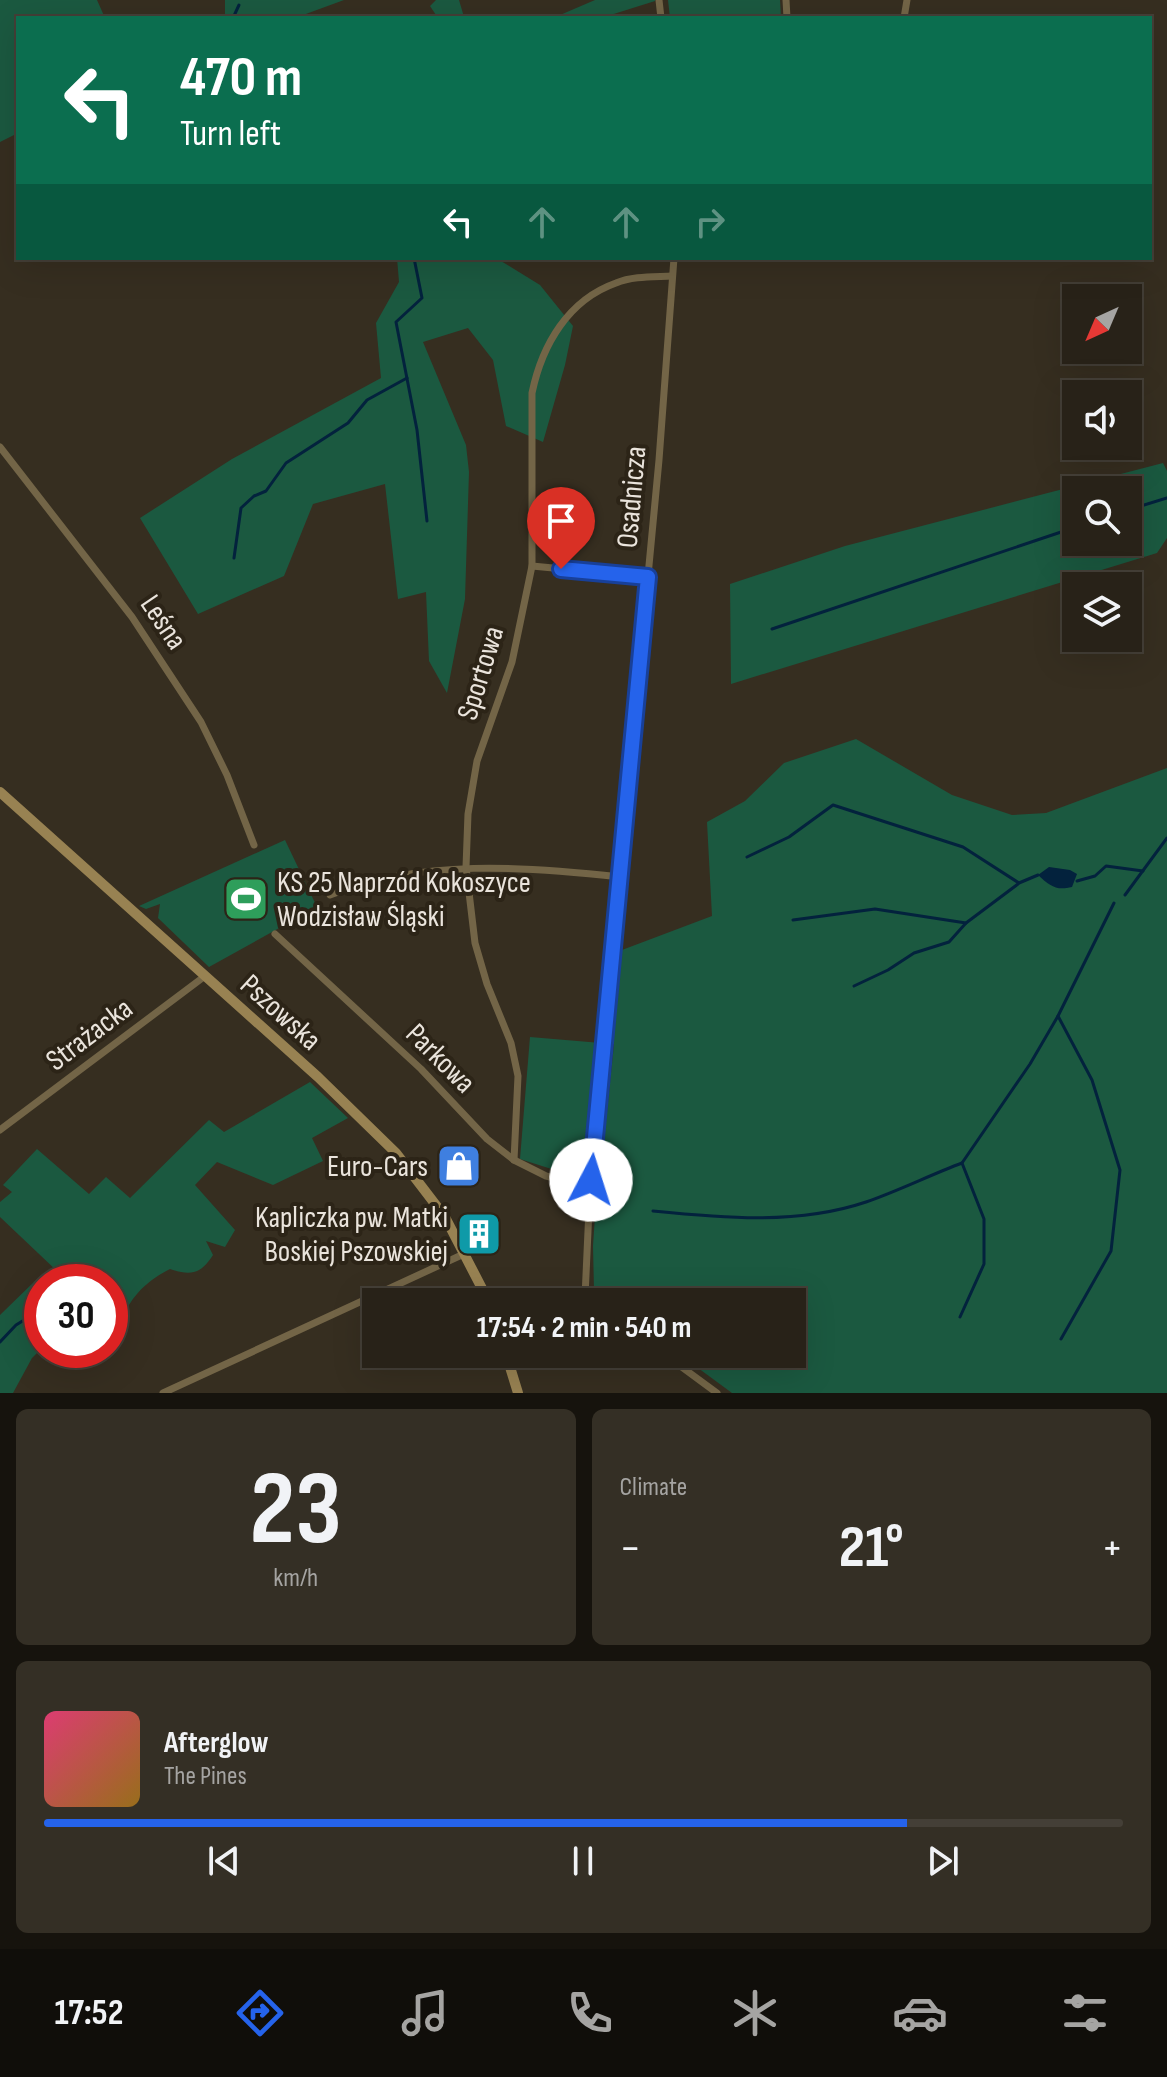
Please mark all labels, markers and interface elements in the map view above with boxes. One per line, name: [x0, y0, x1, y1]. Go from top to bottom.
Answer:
text: 470 m: [180, 45, 302, 112]
icon: left: [48, 48, 152, 152]
text: Turn left: [180, 113, 281, 156]
icon: left: [436, 200, 480, 244]
icon: ahead: [520, 200, 564, 244]
icon: ahead: [604, 200, 648, 244]
icon: right: [688, 200, 732, 244]
north arrow: [1062, 284, 1142, 364]
map controls: [1062, 284, 1142, 652]
button: sound: [1062, 380, 1142, 460]
street label: Osadnicza: [610, 445, 654, 549]
button: search: [1062, 476, 1142, 556]
pin: [527, 487, 595, 569]
icon: arrive: [539, 499, 583, 543]
button: layers: [1062, 572, 1142, 652]
street label: Leśna: [132, 588, 194, 657]
street label: Sportowa: [450, 622, 512, 724]
place label: KS 25 Naprzód Kokoszyce Wodzisław Śląski: [277, 865, 531, 935]
sports icon: KS 25 Naprzód Kokoszyce Wodzisław Śląski: [222, 875, 270, 923]
street label: Pszowska: [232, 967, 328, 1058]
street label: Strażacka: [39, 991, 140, 1079]
street label: Parkowa: [398, 1016, 483, 1101]
position arrow: [549, 1138, 633, 1222]
shop icon: Euro-Cars: [435, 1142, 483, 1190]
place label: Euro-Cars: [327, 1149, 428, 1185]
place label: Kapliczka pw. Matki Boskiej Pszowskiej: [255, 1200, 448, 1270]
building icon: Kapliczka pw. Matki Boskiej Pszowskiej: [455, 1210, 503, 1258]
speed limit sign: 30: [24, 1264, 128, 1368]
text: 17:54 · 2 min · 540 m: [477, 1310, 691, 1346]
text: 23: [250, 1448, 342, 1573]
text: Climate: [620, 1472, 687, 1503]
text: 21°: [839, 1512, 904, 1584]
text: −: [620, 1522, 641, 1575]
text: +: [1101, 1522, 1123, 1575]
text: km/h: [273, 1563, 318, 1594]
text: Afterglow: [164, 1725, 269, 1761]
text: The Pines: [164, 1761, 247, 1792]
icon: previous: [202, 1839, 246, 1883]
icon: pause: [561, 1839, 605, 1883]
icon: next: [921, 1839, 965, 1883]
icon: directions: [232, 1985, 288, 2041]
icon: music: [397, 1985, 453, 2041]
icon: phone: [562, 1985, 618, 2041]
icon: climate: [727, 1985, 783, 2041]
icon: car: [892, 1985, 948, 2041]
icon: filters: [1057, 1985, 1113, 2041]
text: 17:52: [54, 1992, 123, 2035]

